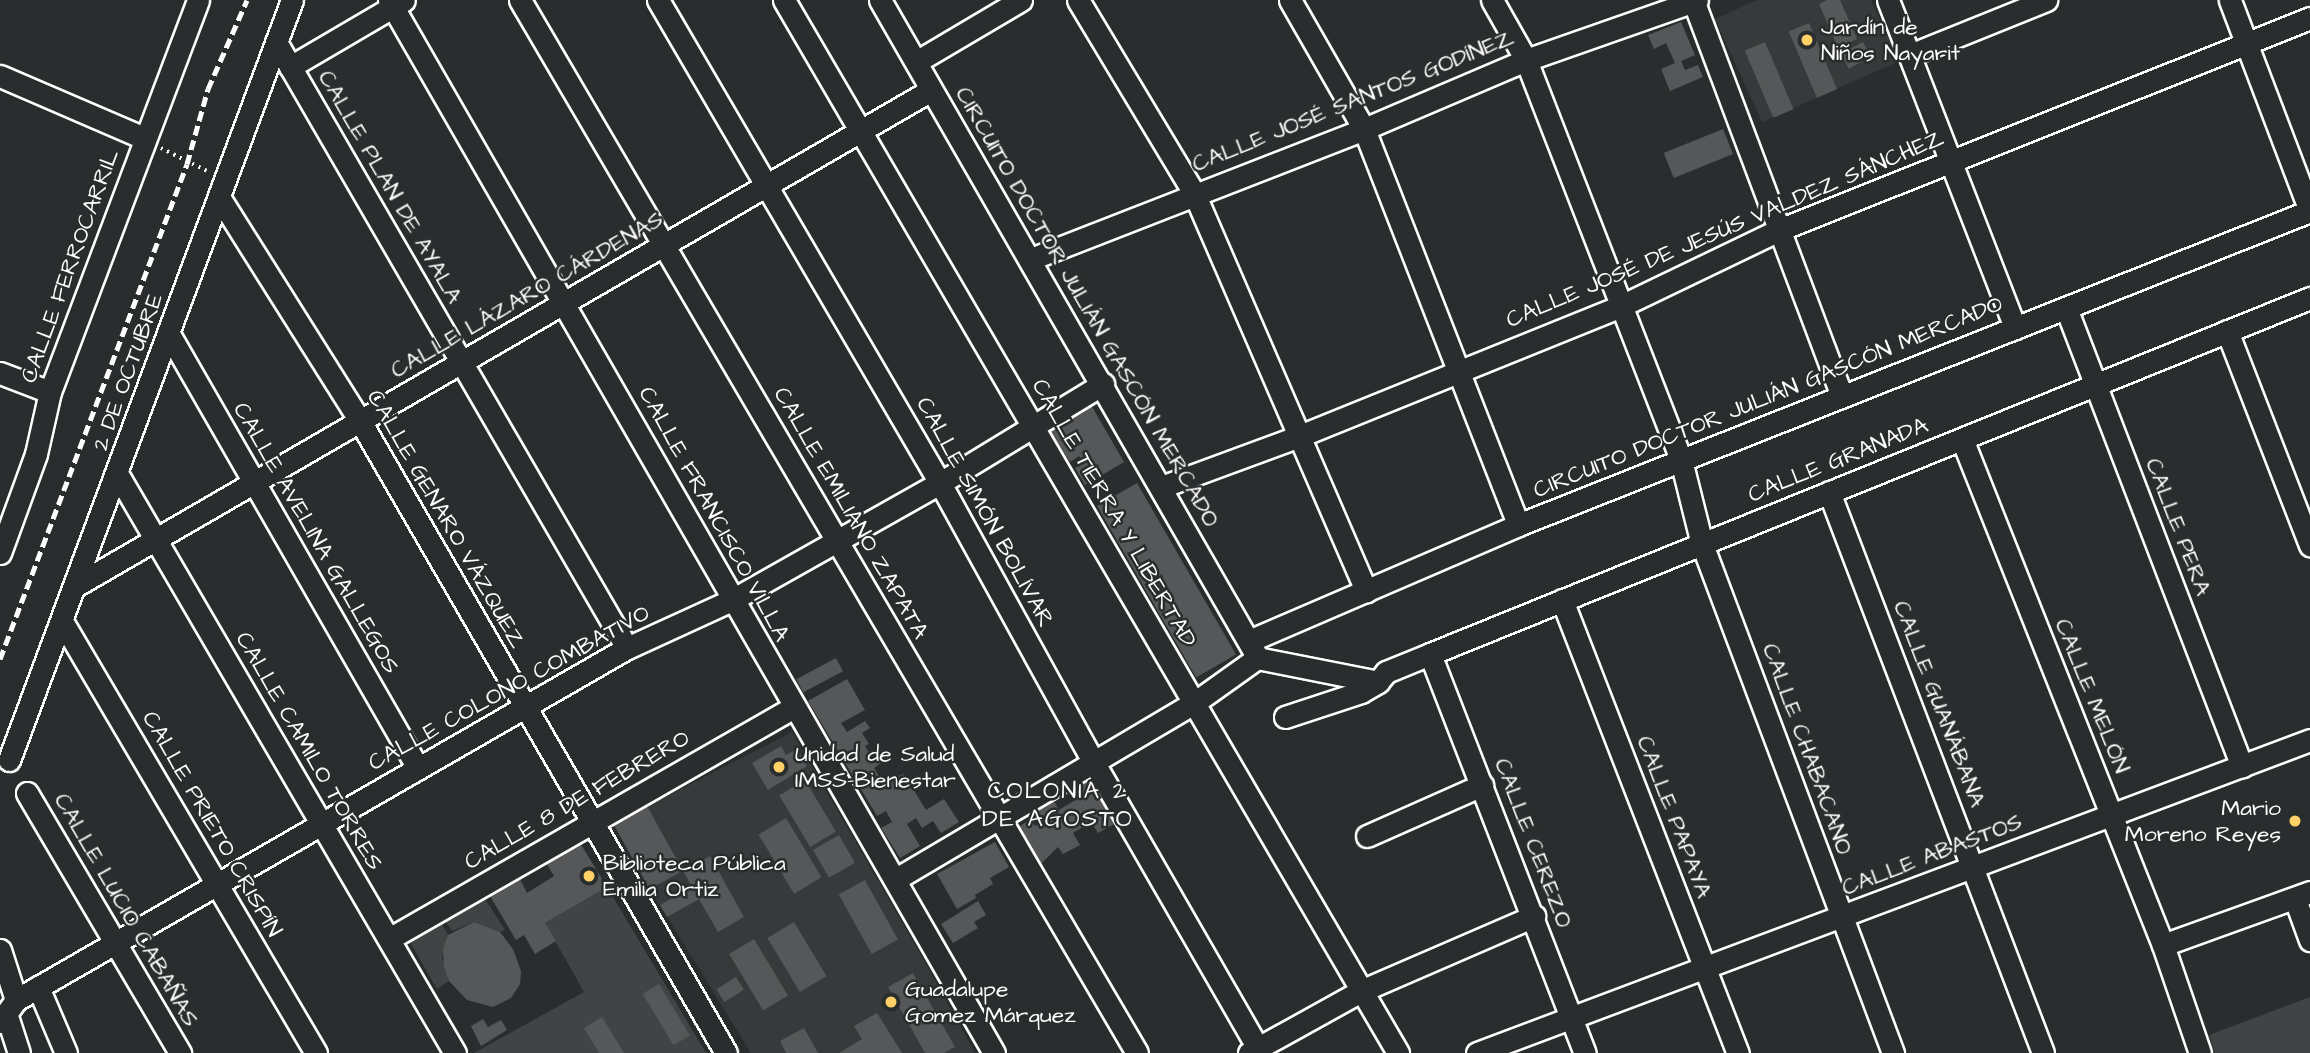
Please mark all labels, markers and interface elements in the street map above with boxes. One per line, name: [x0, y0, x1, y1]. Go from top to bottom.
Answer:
place label: Jardín de Niños Nayarit: [1821, 13, 1960, 67]
street label: CALLE JOSÉ SANTOS GODÍNEZ: [1188, 24, 1518, 178]
marker: Jardín de Niños Nayarit: [1799, 32, 1815, 48]
street label: CALLE PLAN DE AYALA: [312, 65, 468, 309]
street label: CIRCUITO DOCTOR JULIÁN GASCÓN MERCADO: [949, 82, 1225, 532]
street label: CALLE JOSÉ DE JESÚS VALDEZ SÁNCHEZ: [1502, 124, 1948, 334]
street label: CALLE FERROCARRIL: [15, 145, 125, 387]
street label: CALLE LÁZARO CÁRDENAS: [386, 206, 668, 384]
street label: 2 DE OCTUBRE: [87, 290, 169, 454]
street label: CIRCUITO DOCTOR JULIÁN GASCÓN MERCADO: [1529, 290, 2007, 504]
street label: CALLE TIERRA Y LIBERTAD: [1026, 374, 1202, 652]
street label: CALLE FRANCISCO VILLA: [632, 382, 796, 646]
street label: CALLE EMILIANO ZAPATA: [767, 382, 935, 644]
street label: CALLE GENARO VÁZQUEZ: [361, 385, 531, 653]
street label: CALLE SIMÓN BOLÍVAR: [910, 392, 1060, 632]
street label: CALLE AVELINA GALLEGOS: [227, 398, 405, 678]
street label: CALLE GRANADA: [1744, 411, 1932, 509]
street label: CALLE PERA: [2139, 454, 2217, 600]
street label: CALLE GUANÁBANA: [1887, 597, 1991, 811]
street label: CALLE COLONO COMBATIVO: [364, 599, 654, 777]
street label: CALLE MELÓN: [2048, 615, 2136, 777]
street label: CALLE CAMILO TORRES: [229, 627, 389, 875]
street label: CALLE CHABACANO: [1756, 640, 1858, 858]
street label: CALLE PRIETO CRISPÍN: [136, 706, 288, 942]
street label: CALLE 8 DE FEBRERO: [460, 724, 694, 876]
street label: CALLE PAPAYA: [1630, 732, 1718, 902]
place label: Unidad de Salud IMSS-Bienestar: [795, 740, 956, 794]
street label: CALLE CEREZO: [1488, 754, 1578, 932]
marker: Unidad de Salud IMSS-Bienestar: [769, 757, 789, 777]
district label: COLONIA 2 DE AGOSTO: [983, 778, 1133, 834]
street label: CALLE LUCIO CABAÑAS: [48, 788, 204, 1032]
place label: Mario Moreno Reyes: [2125, 794, 2281, 848]
street label: CALLE ABASTOS: [1838, 808, 2026, 902]
marker: Mario Moreno Reyes: [2287, 813, 2303, 829]
place label: Biblioteca Pública Emilia Ortiz: [603, 849, 786, 903]
marker: Biblioteca Pública Emilia Ortiz: [581, 868, 597, 884]
place label: Guadalupe Gomez Márquez: [905, 975, 1076, 1029]
marker: Guadalupe Gomez Márquez: [883, 994, 899, 1010]

